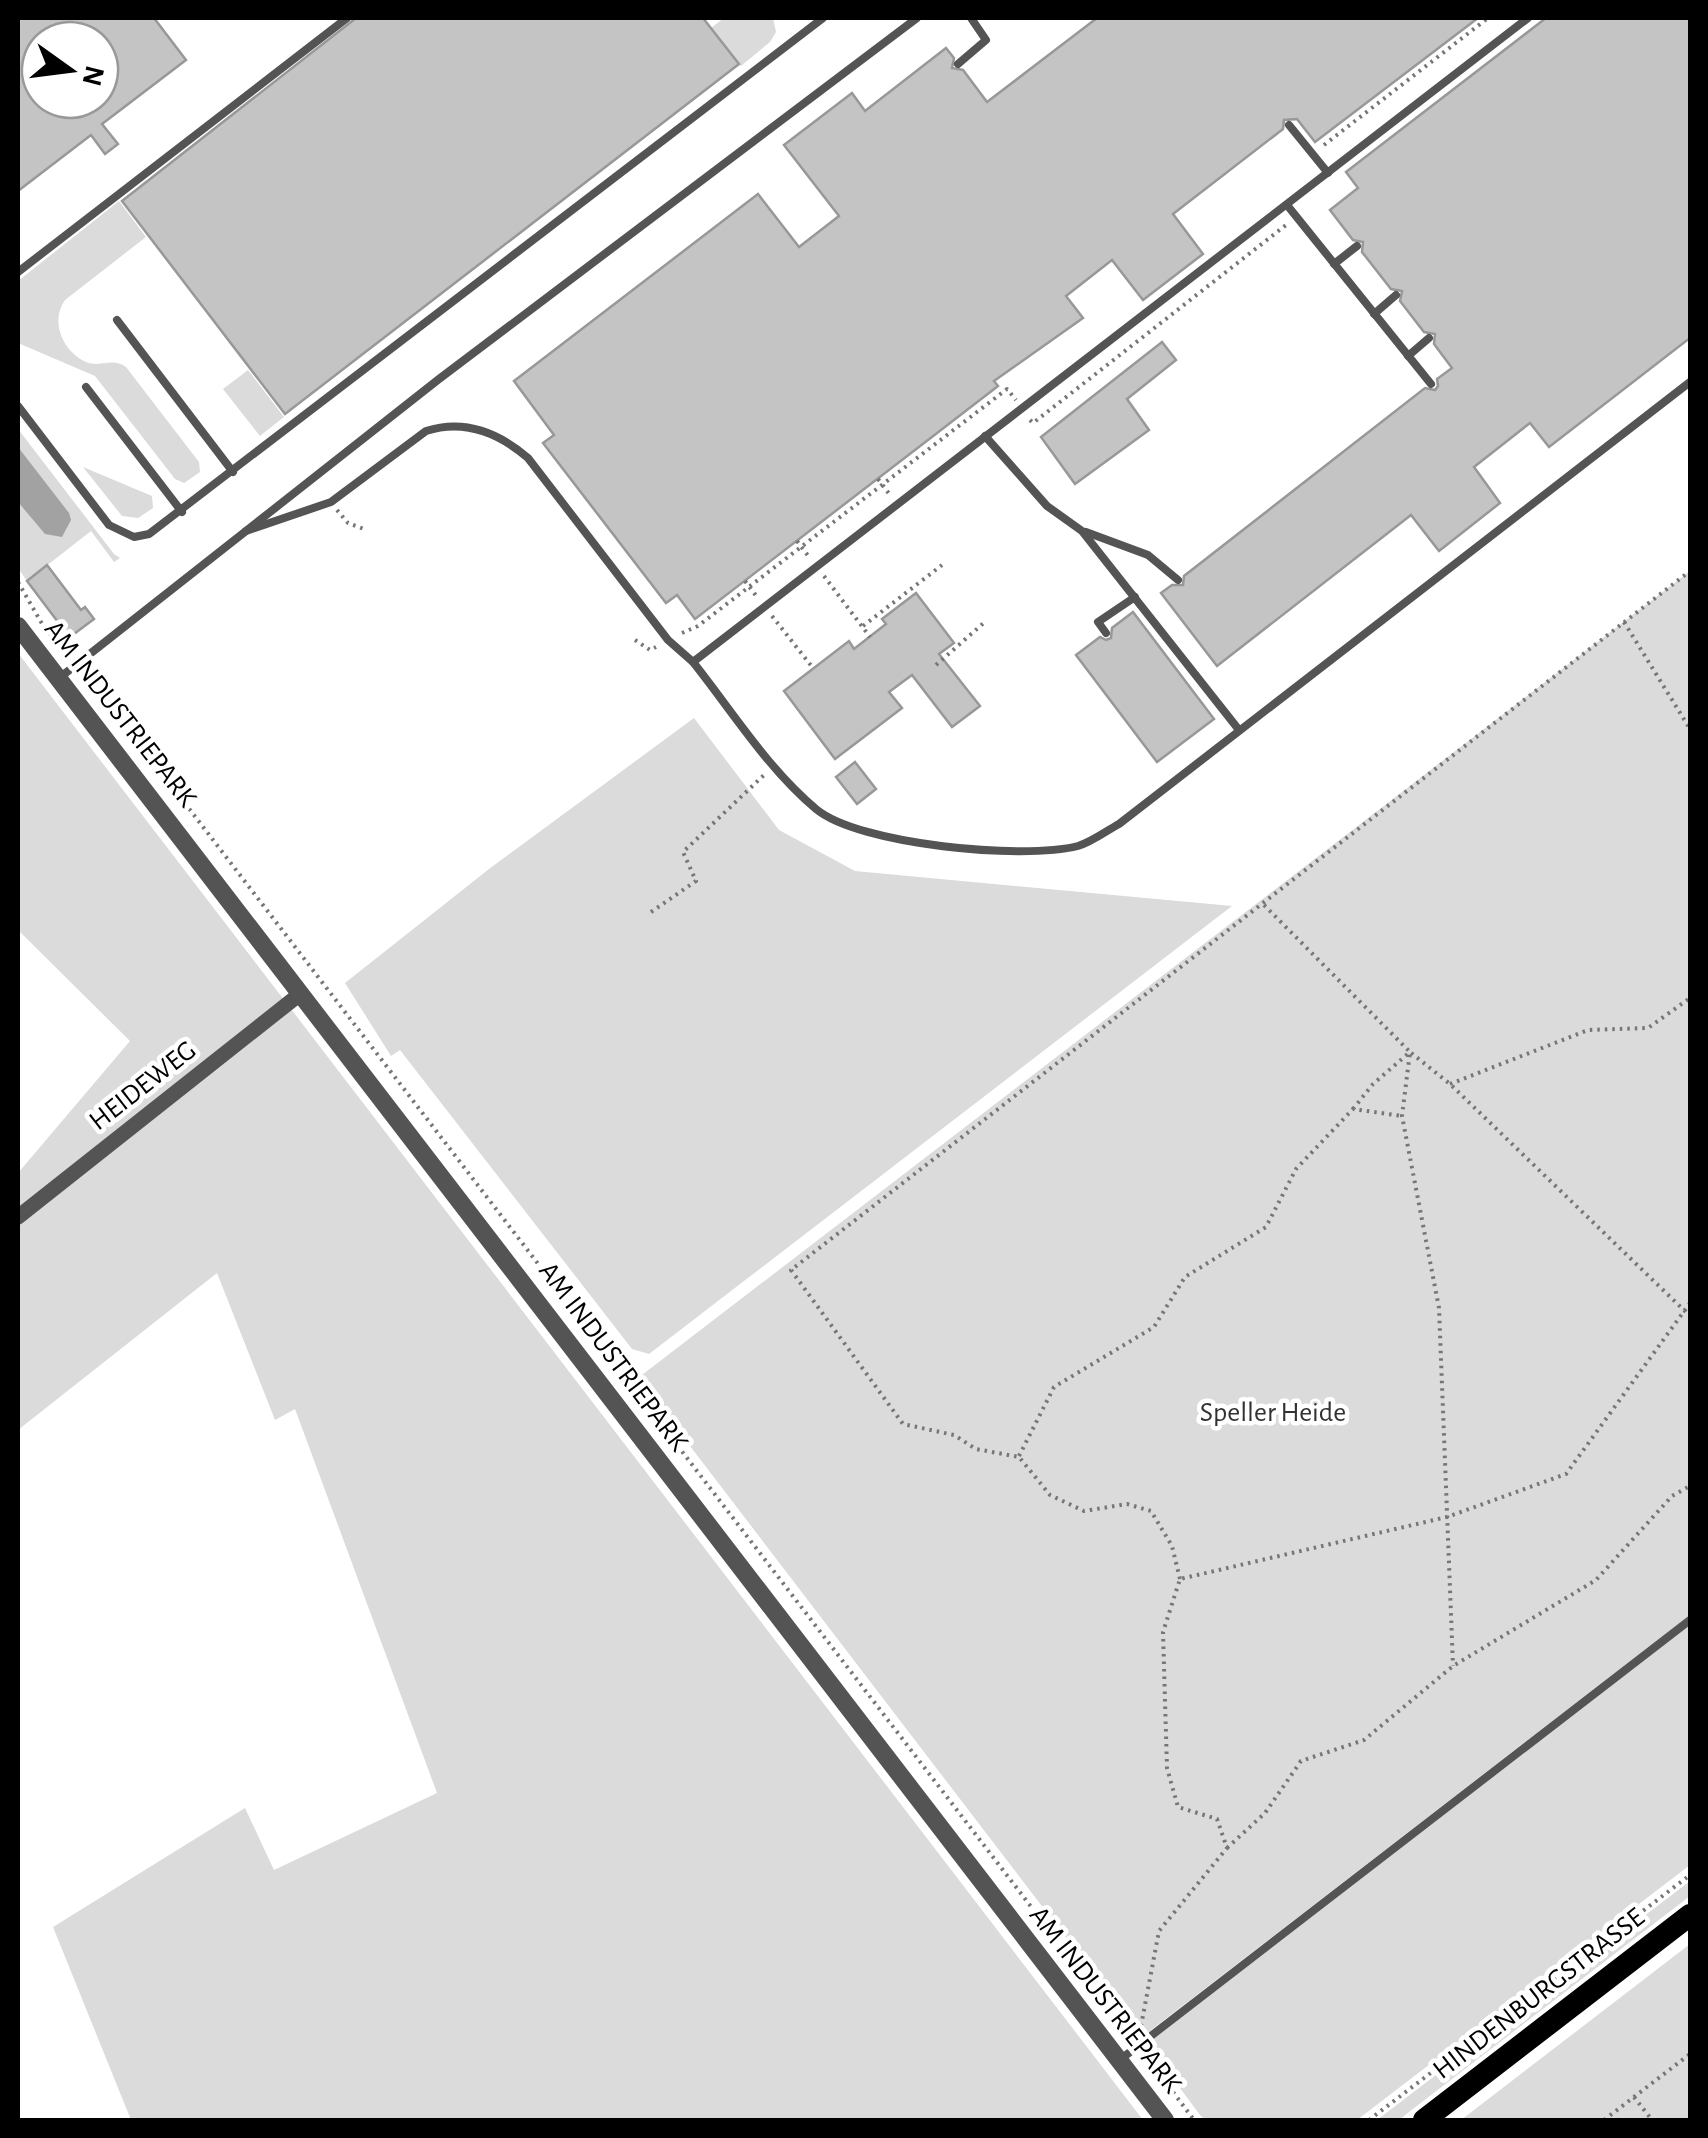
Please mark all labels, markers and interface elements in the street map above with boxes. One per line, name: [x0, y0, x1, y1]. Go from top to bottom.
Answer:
north arrow: [20, 20, 120, 120]
text: N: [76, 63, 108, 88]
street label: AM INDUSTRIEPARK: [39, 615, 202, 813]
street label: HEIDEWEG: [85, 1036, 201, 1136]
street label: AM INDUSTRIEPARK: [533, 1257, 693, 1457]
park label: Speller Heide: [1200, 1399, 1346, 1427]
street label: AM INDUSTRIEPARK: [1024, 1901, 1187, 2099]
street label: HINDENBURGSTRASSE: [1428, 1903, 1650, 2085]

